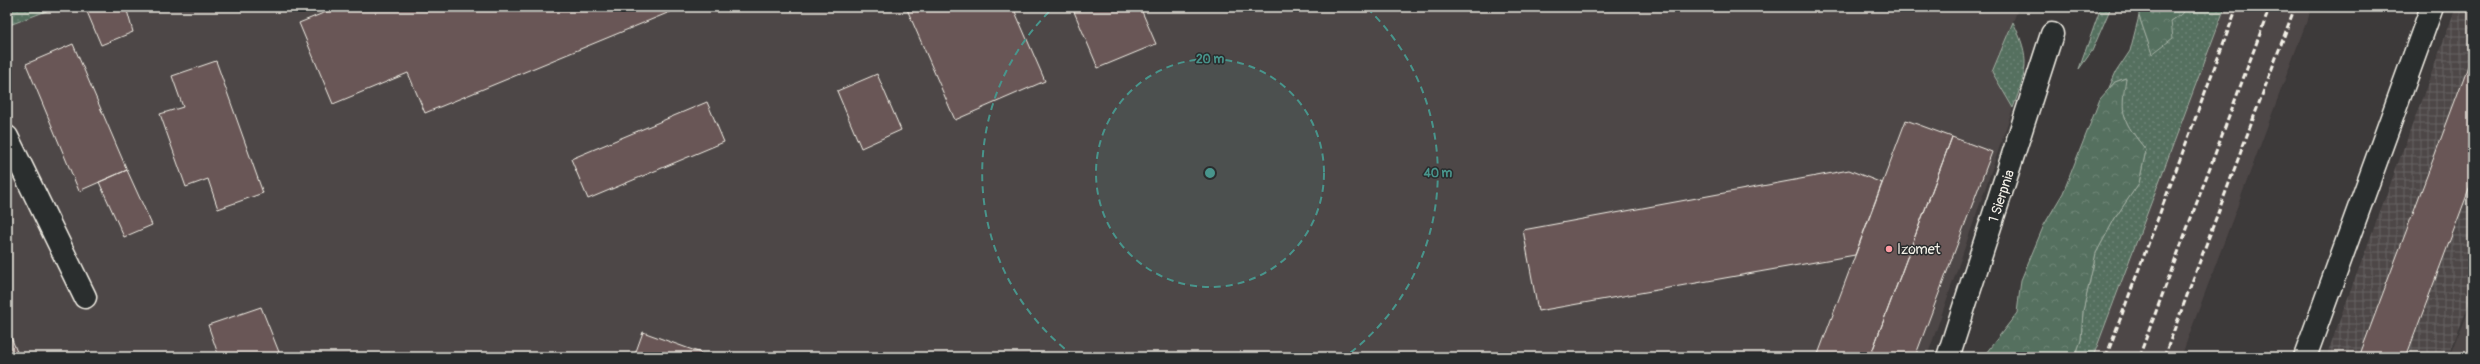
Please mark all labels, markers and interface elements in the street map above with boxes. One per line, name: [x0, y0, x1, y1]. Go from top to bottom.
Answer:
text: 20 m: [1196, 52, 1224, 67]
centre of rings: [1203, 166, 1217, 180]
text: 40 m: [1423, 166, 1453, 181]
street label: 1 Sierpnia: [1985, 168, 2018, 225]
place label: Izomet: [1897, 241, 1941, 258]
marker: Izomet: [1884, 244, 1894, 254]

